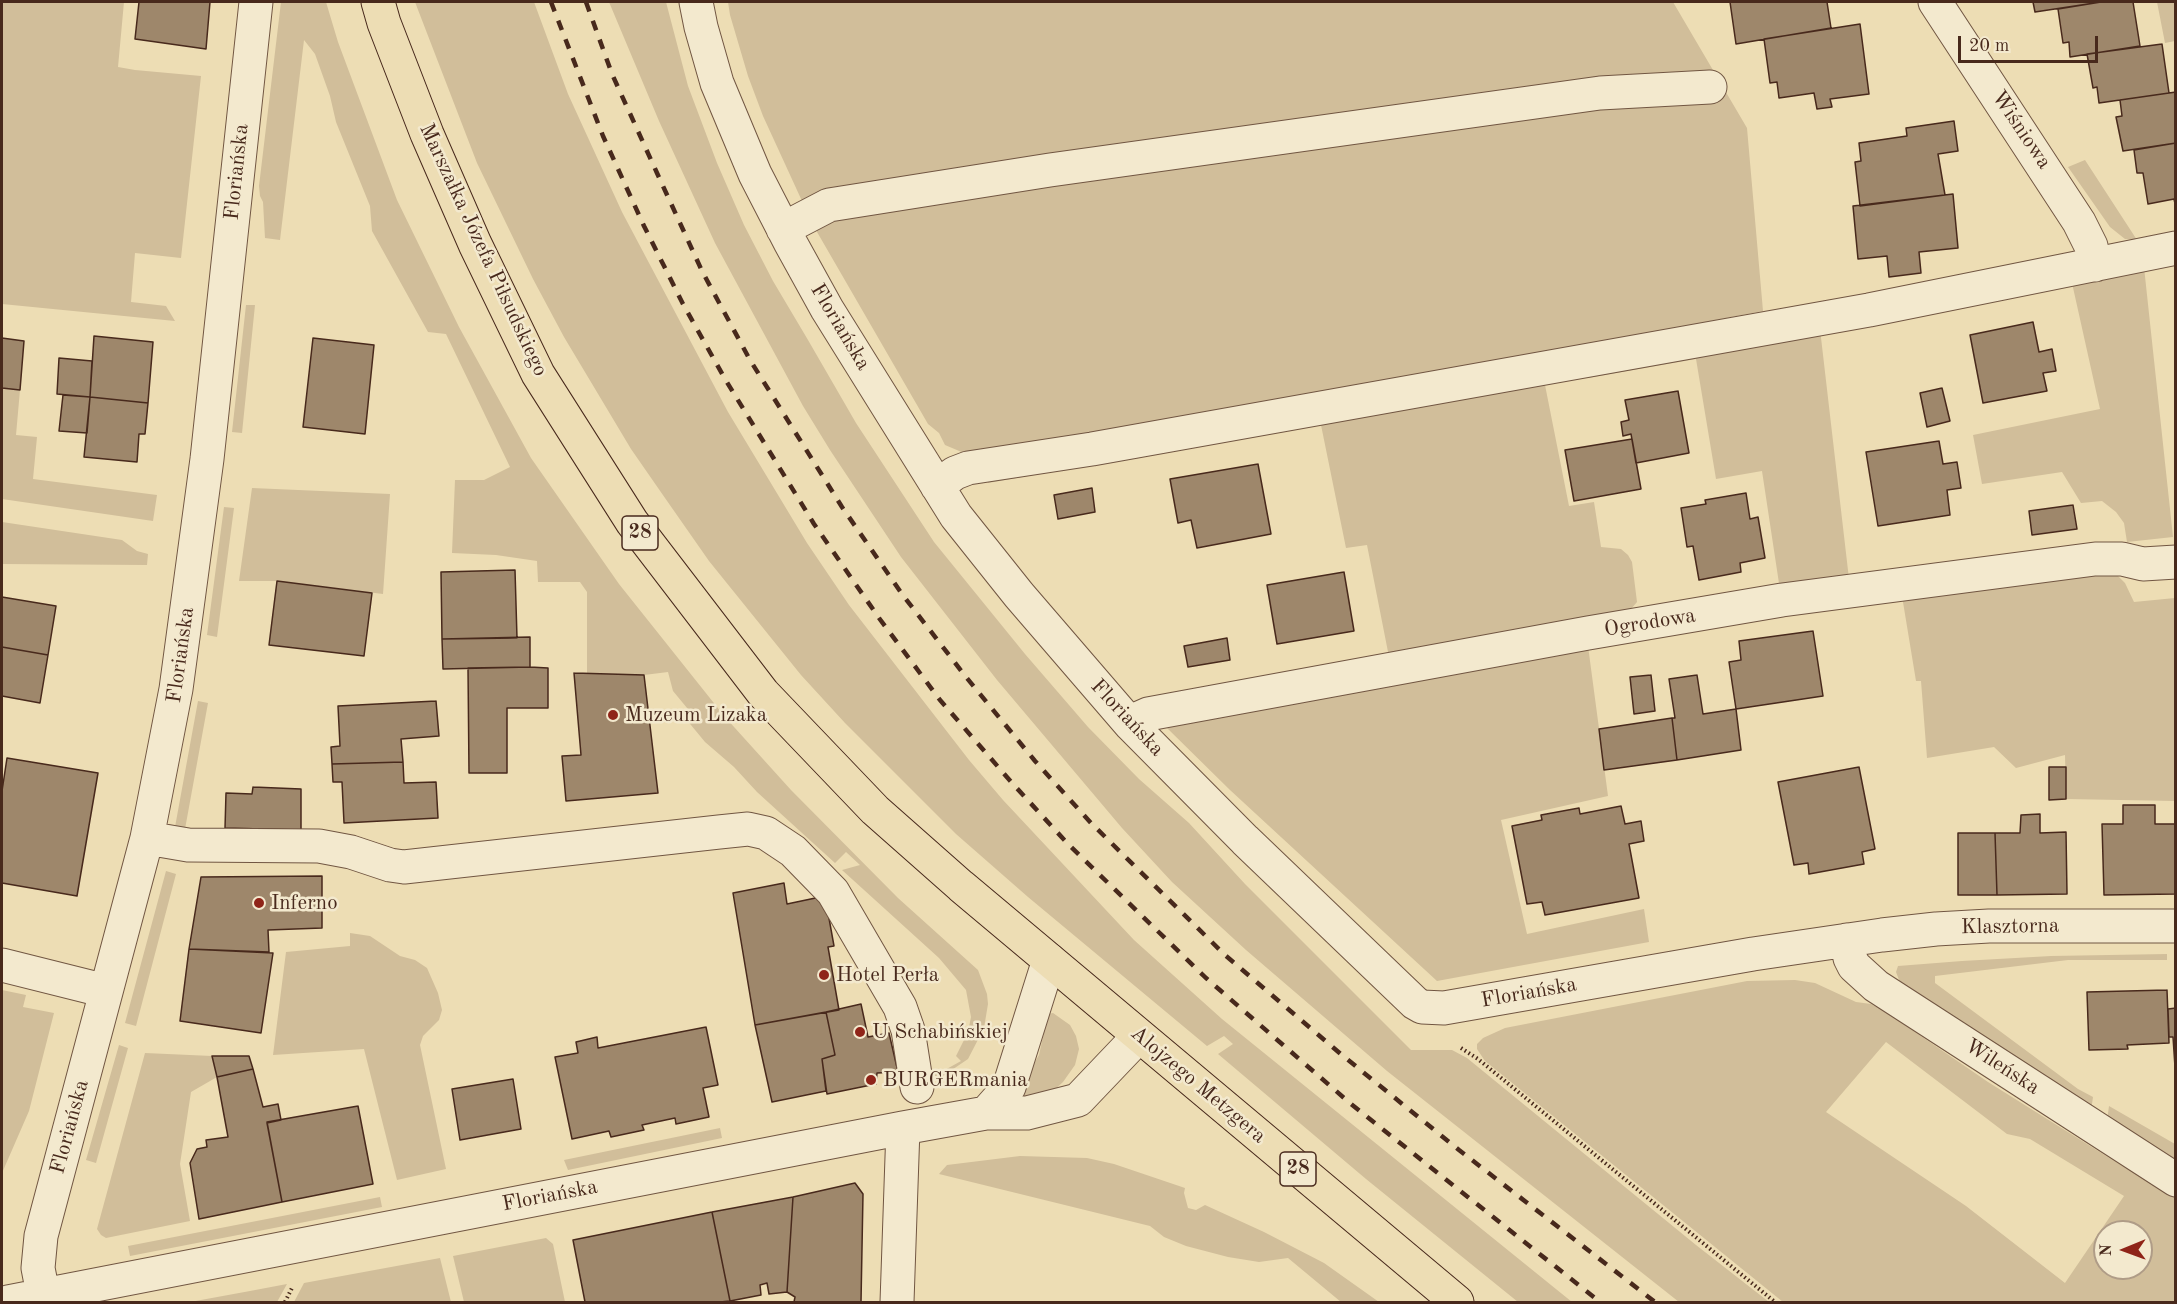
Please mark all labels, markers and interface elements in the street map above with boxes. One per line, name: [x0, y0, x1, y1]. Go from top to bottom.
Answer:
scale bar: [1961, 24, 2100, 62]
text: 20 m: [1969, 37, 2009, 55]
street label: Wiśniowa: [1986, 86, 2056, 174]
street label: Marszałka Józefa Piłsudskiego: [413, 119, 553, 381]
street label: Floriańska: [219, 123, 255, 221]
street label: Floriańska: [804, 279, 876, 375]
road number: 28: [622, 516, 658, 550]
street label: Ogrodowa: [1603, 603, 1697, 643]
street label: Floriańska: [162, 605, 200, 705]
street label: Floriańska: [1085, 674, 1169, 762]
place label: Muzeum Lizaka: [625, 702, 767, 728]
marker: Muzeum Lizaka: [606, 708, 620, 722]
place label: Inferno: [271, 890, 338, 916]
marker: Inferno: [252, 896, 266, 910]
street label: Klasztorna: [1961, 914, 2059, 940]
place label: Hotel Perła: [836, 962, 939, 988]
marker: Hotel Perła: [817, 968, 831, 982]
street label: Floriańska: [1479, 972, 1579, 1014]
place label: U Schabińskiej: [872, 1019, 1008, 1045]
street label: Alojzego Metzgera: [1125, 1021, 1271, 1149]
marker: U Schabińskiej: [853, 1025, 867, 1039]
street label: Wileńska: [1960, 1033, 2044, 1101]
place label: BURGERmania: [883, 1067, 1028, 1093]
marker: BURGERmania: [864, 1073, 878, 1087]
street label: Floriańska: [45, 1077, 95, 1177]
road number: 28: [1280, 1152, 1316, 1186]
street label: Floriańska: [500, 1174, 600, 1218]
north arrow: [2093, 1220, 2153, 1280]
text: N: [2099, 1244, 2115, 1257]

